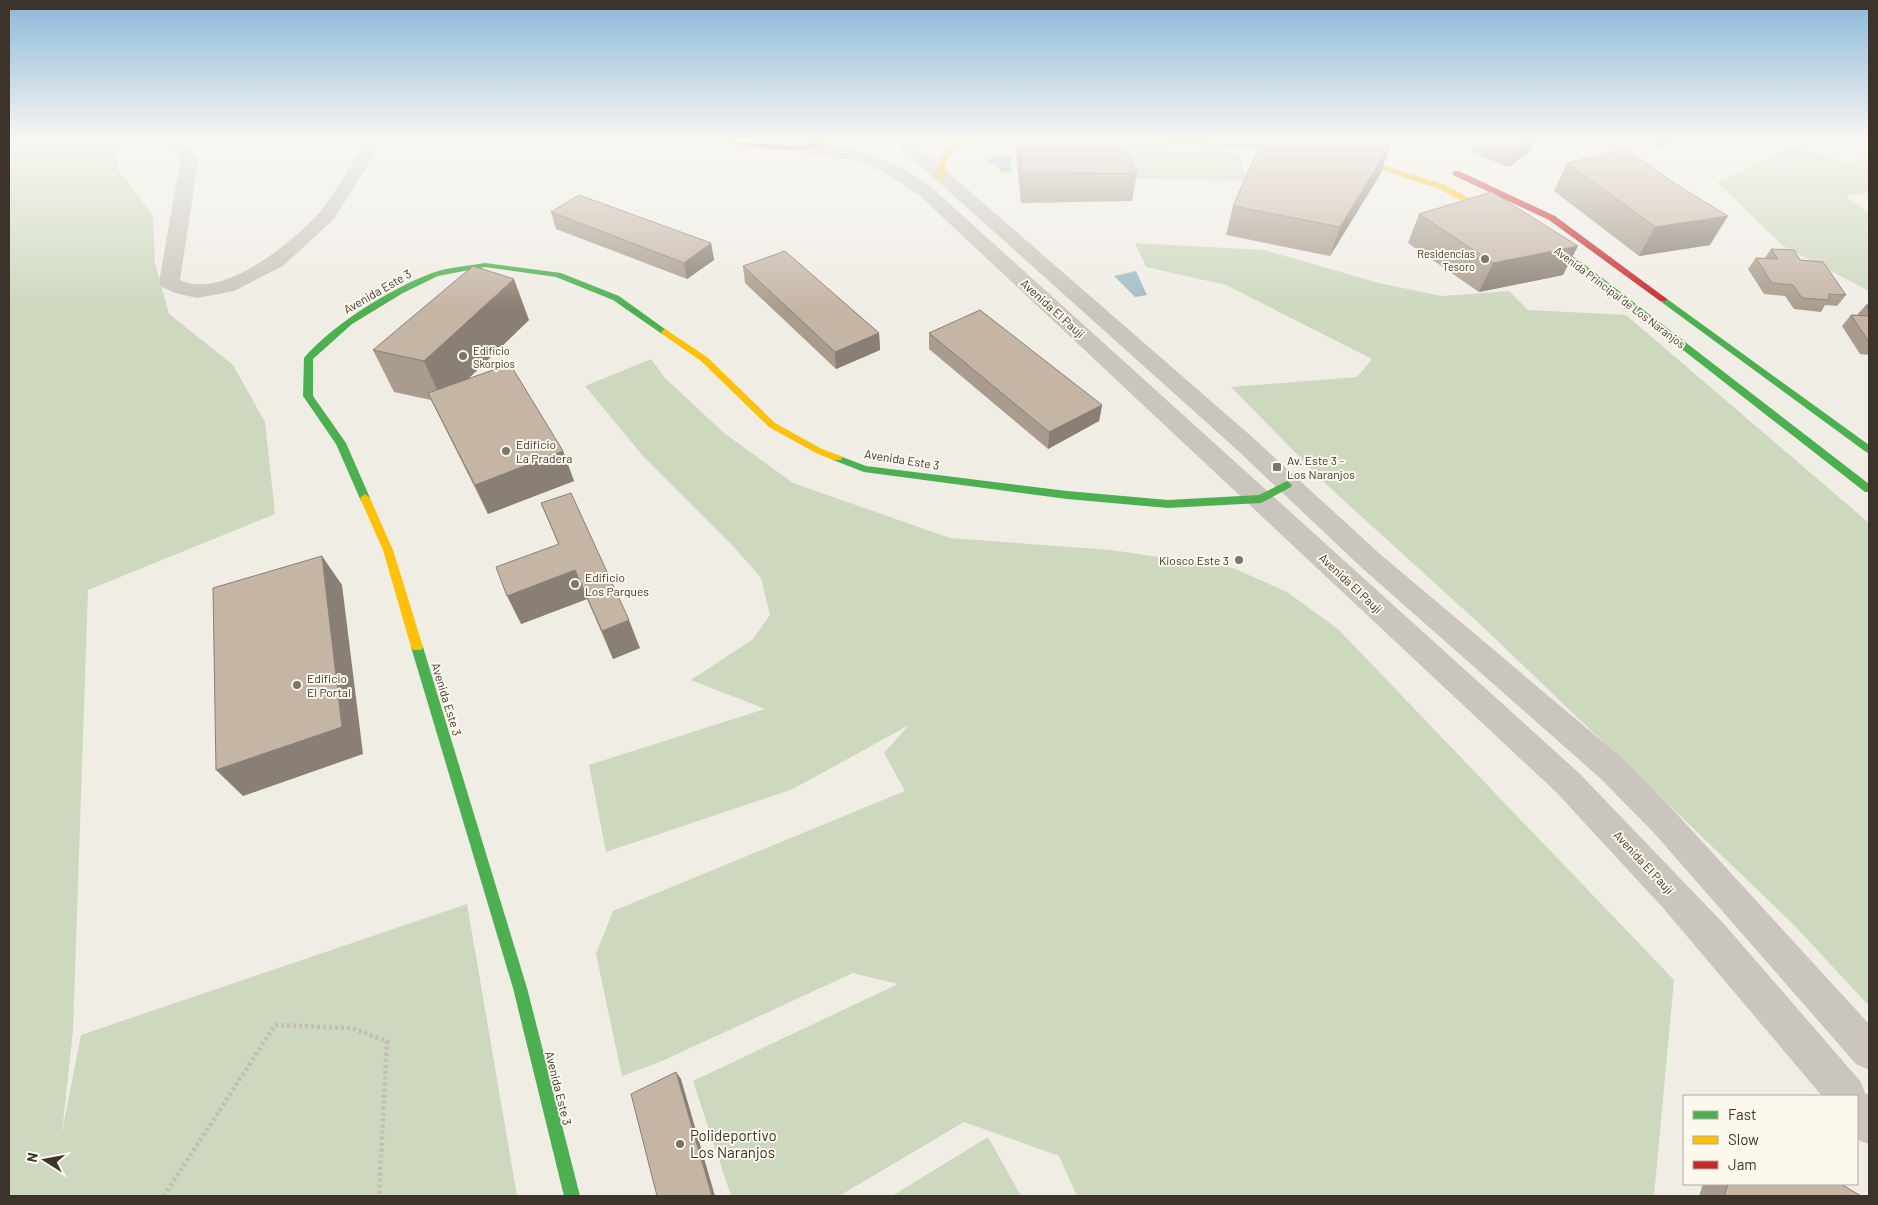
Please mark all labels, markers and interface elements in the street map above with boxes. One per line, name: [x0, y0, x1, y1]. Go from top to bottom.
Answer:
street label: Avenida Principal de Los Naranjos: [1552, 244, 1688, 350]
place label: Residencias Tesoro: [1417, 247, 1475, 273]
marker: Residencias Tesoro: [1479, 253, 1491, 265]
street label: Avenida Este 3: [341, 266, 413, 316]
street label: Avenida El Paují: [1018, 276, 1088, 341]
place label: Edificio Skorpios: [473, 344, 515, 370]
marker: Edificio Skorpios: [457, 350, 469, 362]
place label: Edificio La Pradera: [516, 437, 572, 465]
marker: Edificio La Pradera: [500, 445, 512, 457]
street label: Avenida Este 3: [864, 446, 940, 472]
place label: Av. Este 3 - Los Naranjos: [1287, 453, 1355, 481]
marker: Av. Este 3 - Los Naranjos: [1271, 461, 1283, 473]
street label: Avenida El Paují: [1317, 550, 1386, 616]
place label: Kiosco Este 3: [1159, 553, 1229, 567]
marker: Kiosco Este 3: [1233, 554, 1245, 566]
place label: Edificio Los Parques: [585, 570, 649, 598]
marker: Edificio Los Parques: [569, 578, 581, 590]
street label: Avenida Este 3: [429, 661, 465, 737]
place label: Edificio El Portal: [307, 671, 351, 699]
marker: Edificio El Portal: [291, 679, 303, 691]
street label: Avenida El Paují: [1611, 828, 1677, 897]
street label: Avenida Este 3: [543, 1050, 575, 1126]
legend: [1683, 1095, 1858, 1185]
text: Fast: [1728, 1105, 1756, 1123]
place label: Polideportivo Los Naranjos: [690, 1126, 777, 1161]
text: Slow: [1728, 1130, 1759, 1148]
north arrow: [20, 1135, 70, 1185]
marker: Polideportivo Los Naranjos: [674, 1138, 686, 1150]
text: N: [23, 1151, 41, 1164]
text: Jam: [1728, 1155, 1757, 1173]

